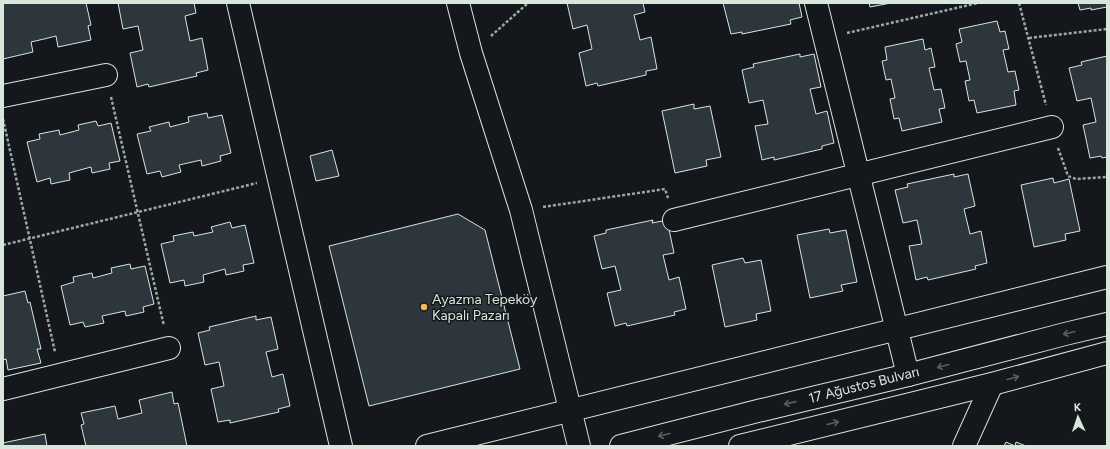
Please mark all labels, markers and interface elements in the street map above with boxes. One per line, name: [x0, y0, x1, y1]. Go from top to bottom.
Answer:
place label: Ayazma Tepeköy Kapalı Pazarı: [432, 291, 538, 324]
marker: Ayazma Tepeköy Kapalı Pazarı: [419, 302, 429, 312]
one-way arrow: [1063, 330, 1076, 338]
street label: 17 Ağustos Bulvarı: [807, 363, 921, 407]
one-way arrow: [937, 363, 950, 370]
one-way arrow: [1006, 374, 1019, 381]
north arrow: [1058, 397, 1098, 437]
one-way arrow: [783, 400, 796, 408]
text: K: [1074, 401, 1082, 414]
one-way arrow: [826, 418, 839, 426]
one-way arrow: [657, 432, 670, 439]

